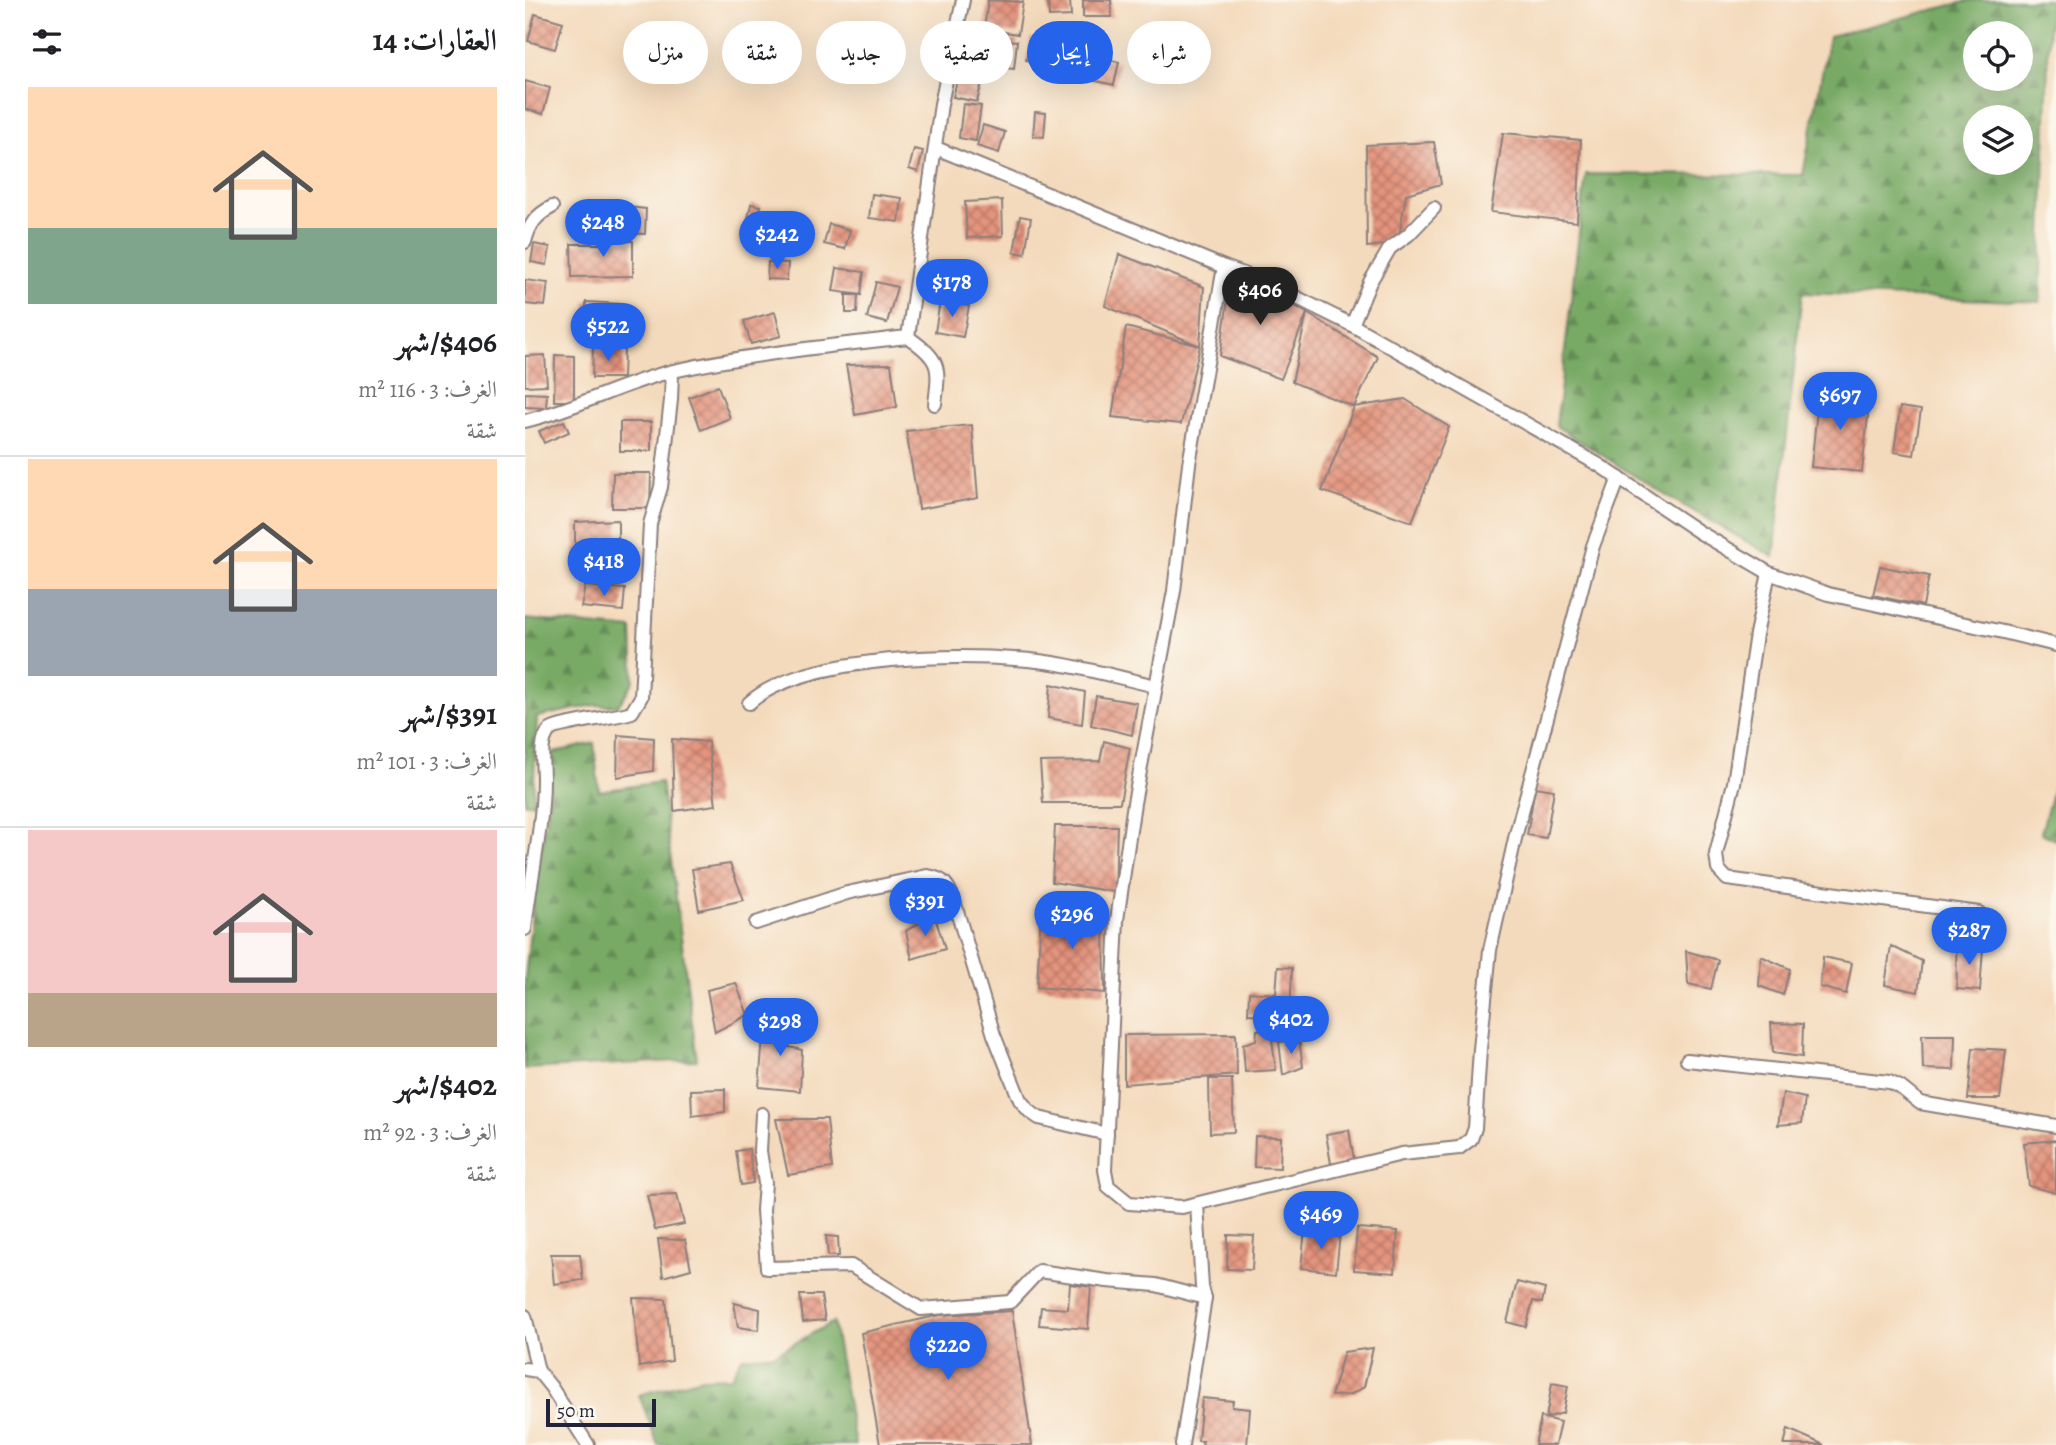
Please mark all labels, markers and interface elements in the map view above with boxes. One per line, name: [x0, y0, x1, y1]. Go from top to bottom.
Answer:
text: العقارات: 14: [373, 20, 497, 60]
chip: منزل: [623, 21, 708, 84]
chip: شقة: [722, 21, 802, 84]
chip: جديد: [816, 21, 906, 84]
chip: تصفية: [920, 21, 1013, 84]
chip: إيجار: [1027, 21, 1113, 84]
chip: شراء: [1127, 21, 1211, 84]
map controls: [1963, 21, 2033, 175]
button: locate: [1963, 21, 2033, 91]
icon: filters: [28, 23, 66, 61]
button: layers: [1963, 105, 2033, 175]
icon: home: [200, 132, 326, 258]
pin: $248: [562, 200, 644, 259]
text: $248: [581, 206, 625, 237]
pin: $242: [736, 212, 818, 271]
text: $242: [755, 218, 799, 249]
pin: $178: [911, 260, 993, 319]
text: $178: [932, 266, 972, 297]
pin: $406: [1219, 268, 1301, 327]
text: $406: [1238, 274, 1282, 305]
pin: $522: [567, 304, 649, 363]
text: $522: [587, 310, 629, 341]
text: $406/شهر: [396, 322, 497, 362]
pin: $697: [1799, 372, 1881, 432]
text: الغرف: 3 · 116 m²: [358, 374, 497, 405]
text: $697: [1819, 379, 1861, 410]
text: شقة: [467, 415, 497, 446]
icon: home: [200, 504, 326, 630]
pin: $418: [563, 538, 645, 598]
text: $418: [584, 545, 624, 576]
text: $391/شهر: [401, 694, 497, 734]
text: الغرف: 3 · 101 m²: [357, 746, 497, 777]
text: شقة: [467, 787, 497, 818]
icon: home: [200, 875, 326, 1001]
pin: $391: [884, 878, 966, 938]
text: $391: [905, 885, 945, 916]
pin: $296: [1031, 892, 1113, 951]
text: $296: [1050, 898, 1094, 929]
pin: $287: [1928, 908, 2010, 967]
text: $287: [1948, 914, 1990, 945]
pin: $402: [1250, 996, 1332, 1056]
pin: $298: [739, 998, 821, 1058]
text: $402: [1269, 1003, 1313, 1034]
text: $298: [758, 1005, 802, 1036]
text: $402/شهر: [395, 1065, 497, 1105]
text: الغرف: 3 · 92 m²: [363, 1117, 497, 1148]
text: شقة: [467, 1158, 497, 1189]
pin: $469: [1280, 1192, 1362, 1251]
text: $469: [1300, 1198, 1342, 1229]
pin: $220: [907, 1322, 989, 1382]
text: $220: [926, 1329, 970, 1360]
scale bar: [546, 1396, 656, 1428]
text: 50 m: [557, 1398, 595, 1424]

